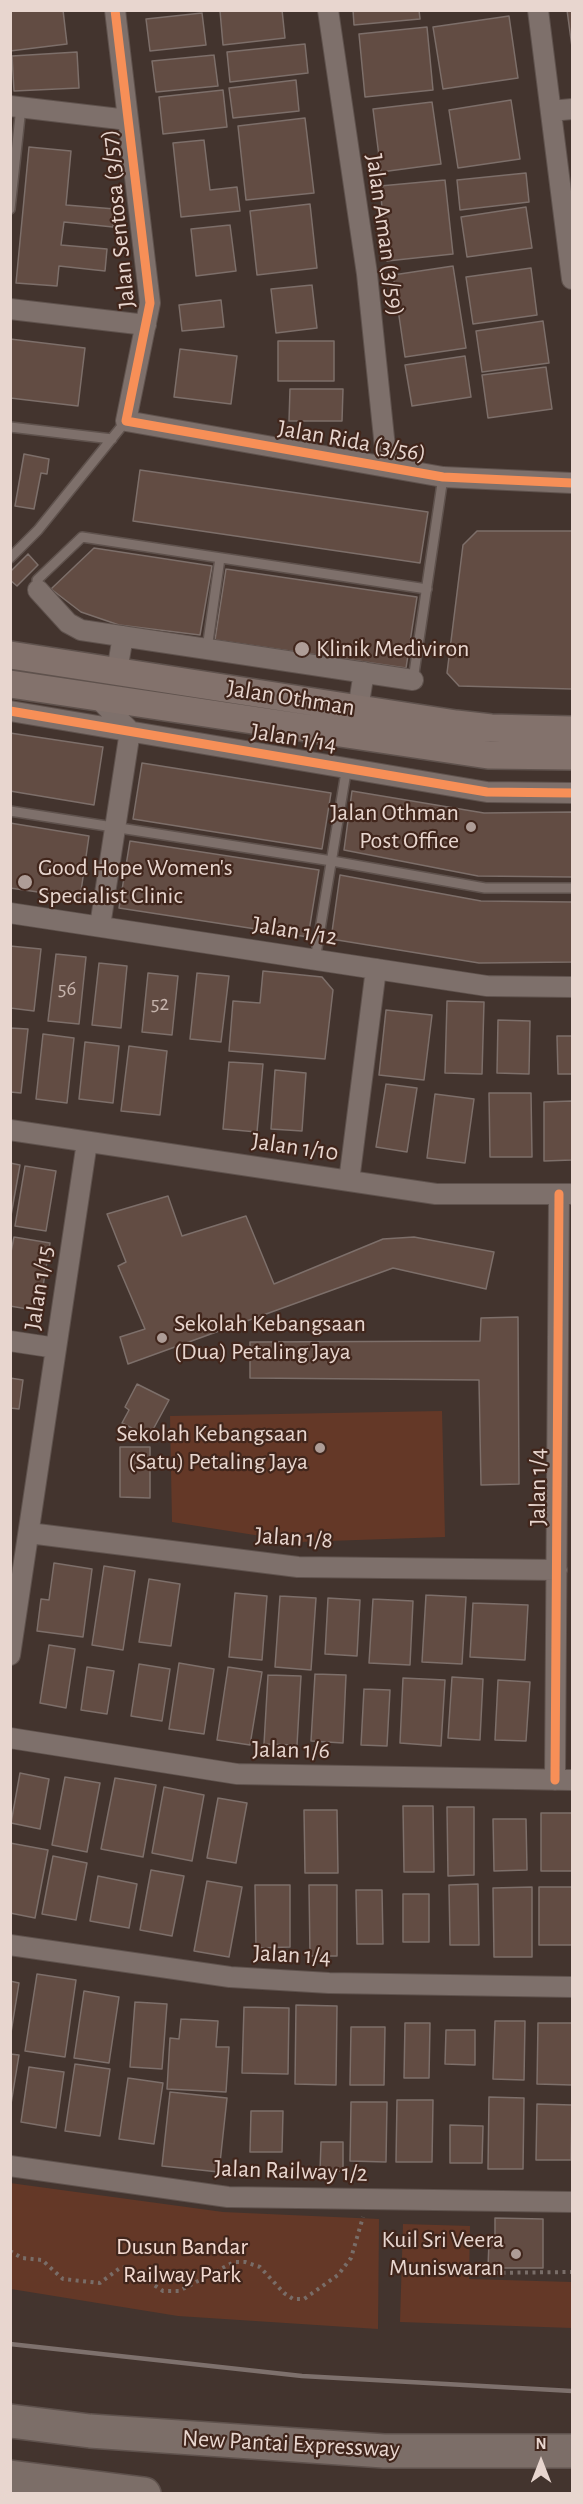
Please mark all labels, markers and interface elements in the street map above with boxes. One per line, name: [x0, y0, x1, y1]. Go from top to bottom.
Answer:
street label: Jalan Sentosa (3/57): [94, 128, 142, 310]
street label: Jalan Aman (3/59): [359, 152, 411, 318]
street label: Jalan Rida (3/56): [276, 414, 428, 468]
place label: Klinik Mediviron: [316, 635, 469, 663]
marker: Klinik Mediviron: [293, 640, 311, 658]
street label: Jalan Othman: [225, 674, 357, 722]
street label: Jalan 1/14: [249, 717, 339, 759]
place label: Jalan Othman Post Office: [330, 799, 459, 855]
marker: Jalan Othman Post Office: [464, 820, 478, 834]
place label: Good Hope Women's Specialist Clinic: [38, 854, 233, 910]
marker: Good Hope Women's Specialist Clinic: [16, 873, 34, 891]
street label: Jalan 1/12: [251, 910, 339, 952]
house number: 56: [58, 976, 76, 1002]
house number: 52: [151, 991, 169, 1017]
street label: Jalan 1/10: [250, 1127, 340, 1167]
street label: Jalan 1/15: [18, 1244, 60, 1332]
place label: Sekolah Kebangsaan (Dua) Petaling Jaya: [174, 1310, 366, 1366]
marker: Sekolah Kebangsaan (Dua) Petaling Jaya: [155, 1331, 169, 1345]
place label: Sekolah Kebangsaan (Satu) Petaling Jaya: [116, 1420, 308, 1476]
marker: Sekolah Kebangsaan (Satu) Petaling Jaya: [313, 1441, 327, 1455]
street label: Jalan 1/4: [524, 1448, 552, 1526]
street label: Jalan 1/8: [254, 1521, 334, 1555]
street label: Jalan 1/6: [252, 1735, 330, 1765]
street label: Jalan 1/4: [252, 1939, 332, 1971]
street label: Jalan Railway 1/2: [214, 2154, 368, 2188]
place label: Kuil Sri Veera Muniswaran: [382, 2226, 504, 2282]
park label: Dusun Bandar Railway Park: [116, 2233, 248, 2289]
marker: Kuil Sri Veera Muniswaran: [509, 2247, 523, 2261]
street label: New Pantai Expressway: [181, 2424, 401, 2464]
north arrow: [511, 2432, 571, 2492]
text: N: [535, 2436, 547, 2452]

